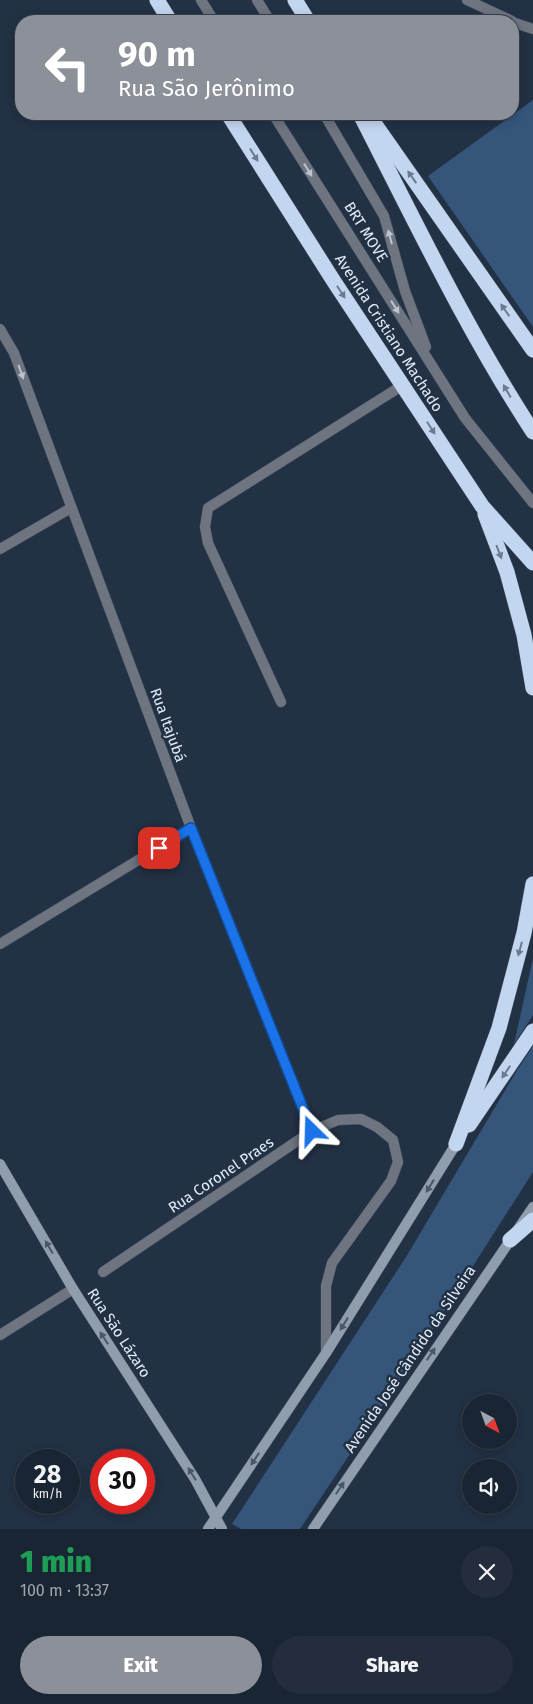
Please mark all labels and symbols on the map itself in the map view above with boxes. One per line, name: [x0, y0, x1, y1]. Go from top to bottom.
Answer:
one-way arrow: [249, 148, 259, 162]
one-way arrow: [304, 163, 313, 176]
one-way arrow: [407, 170, 417, 184]
street label: BRT MOVE: [340, 198, 392, 266]
one-way arrow: [386, 230, 394, 245]
street label: Avenida Cristiano Machado: [331, 251, 447, 415]
one-way arrow: [337, 285, 346, 299]
one-way arrow: [391, 300, 400, 314]
one-way arrow: [500, 303, 510, 317]
one-way arrow: [18, 365, 25, 380]
one-way arrow: [502, 384, 511, 397]
one-way arrow: [426, 421, 435, 435]
one-way arrow: [496, 544, 504, 559]
street label: Rua Itajubá: [146, 685, 190, 765]
pin: [138, 827, 180, 869]
one-way arrow: [516, 942, 524, 957]
one-way arrow: [501, 1065, 510, 1078]
position arrow: [285, 1104, 337, 1156]
street label: Rua Coronel Praes: [165, 1133, 277, 1217]
one-way arrow: [425, 1179, 435, 1192]
one-way arrow: [44, 1241, 53, 1254]
street label: Avenida José Cândido da Silveira: [341, 1262, 479, 1456]
street label: Rua São Lázaro: [83, 1285, 155, 1381]
one-way arrow: [339, 1317, 349, 1330]
one-way arrow: [100, 1331, 109, 1344]
one-way arrow: [426, 1348, 436, 1361]
north arrow: [462, 1394, 518, 1449]
speed limit sign: 30: [90, 1449, 155, 1514]
one-way arrow: [250, 1453, 260, 1466]
one-way arrow: [188, 1468, 197, 1481]
one-way arrow: [335, 1482, 344, 1495]

